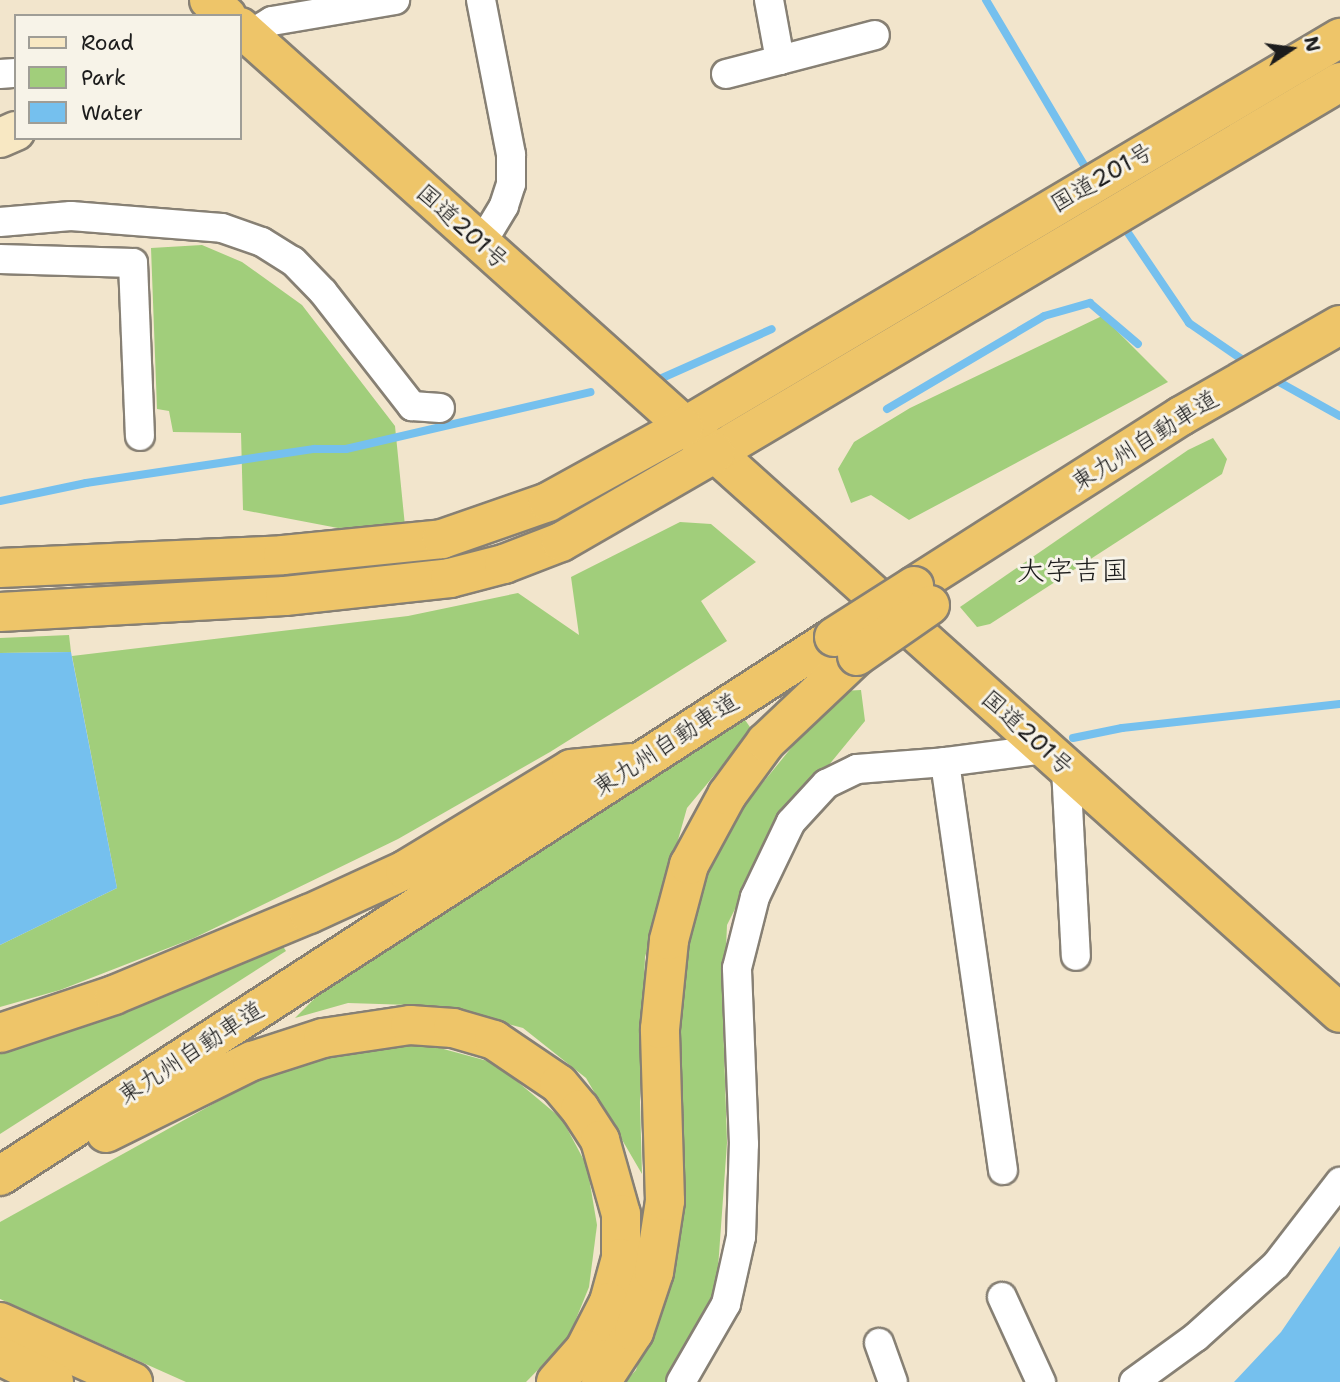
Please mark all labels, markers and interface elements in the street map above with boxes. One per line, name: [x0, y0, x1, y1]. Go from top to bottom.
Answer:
legend: [14, 14, 242, 140]
north arrow: [1256, 14, 1326, 84]
text: Road: [81, 29, 134, 57]
text: N: [1298, 34, 1326, 54]
text: Park: [81, 64, 126, 92]
text: Water: [81, 99, 143, 127]
street label: 国道201号: [1045, 137, 1159, 219]
street label: 国道201号: [410, 178, 514, 276]
street label: 東九州自動車道: [1066, 384, 1224, 498]
district label: 大字吉国: [1017, 553, 1129, 587]
street label: 国道201号: [975, 684, 1079, 782]
street label: 東九州自動車道: [588, 687, 744, 803]
street label: 東九州自動車道: [113, 995, 269, 1111]

